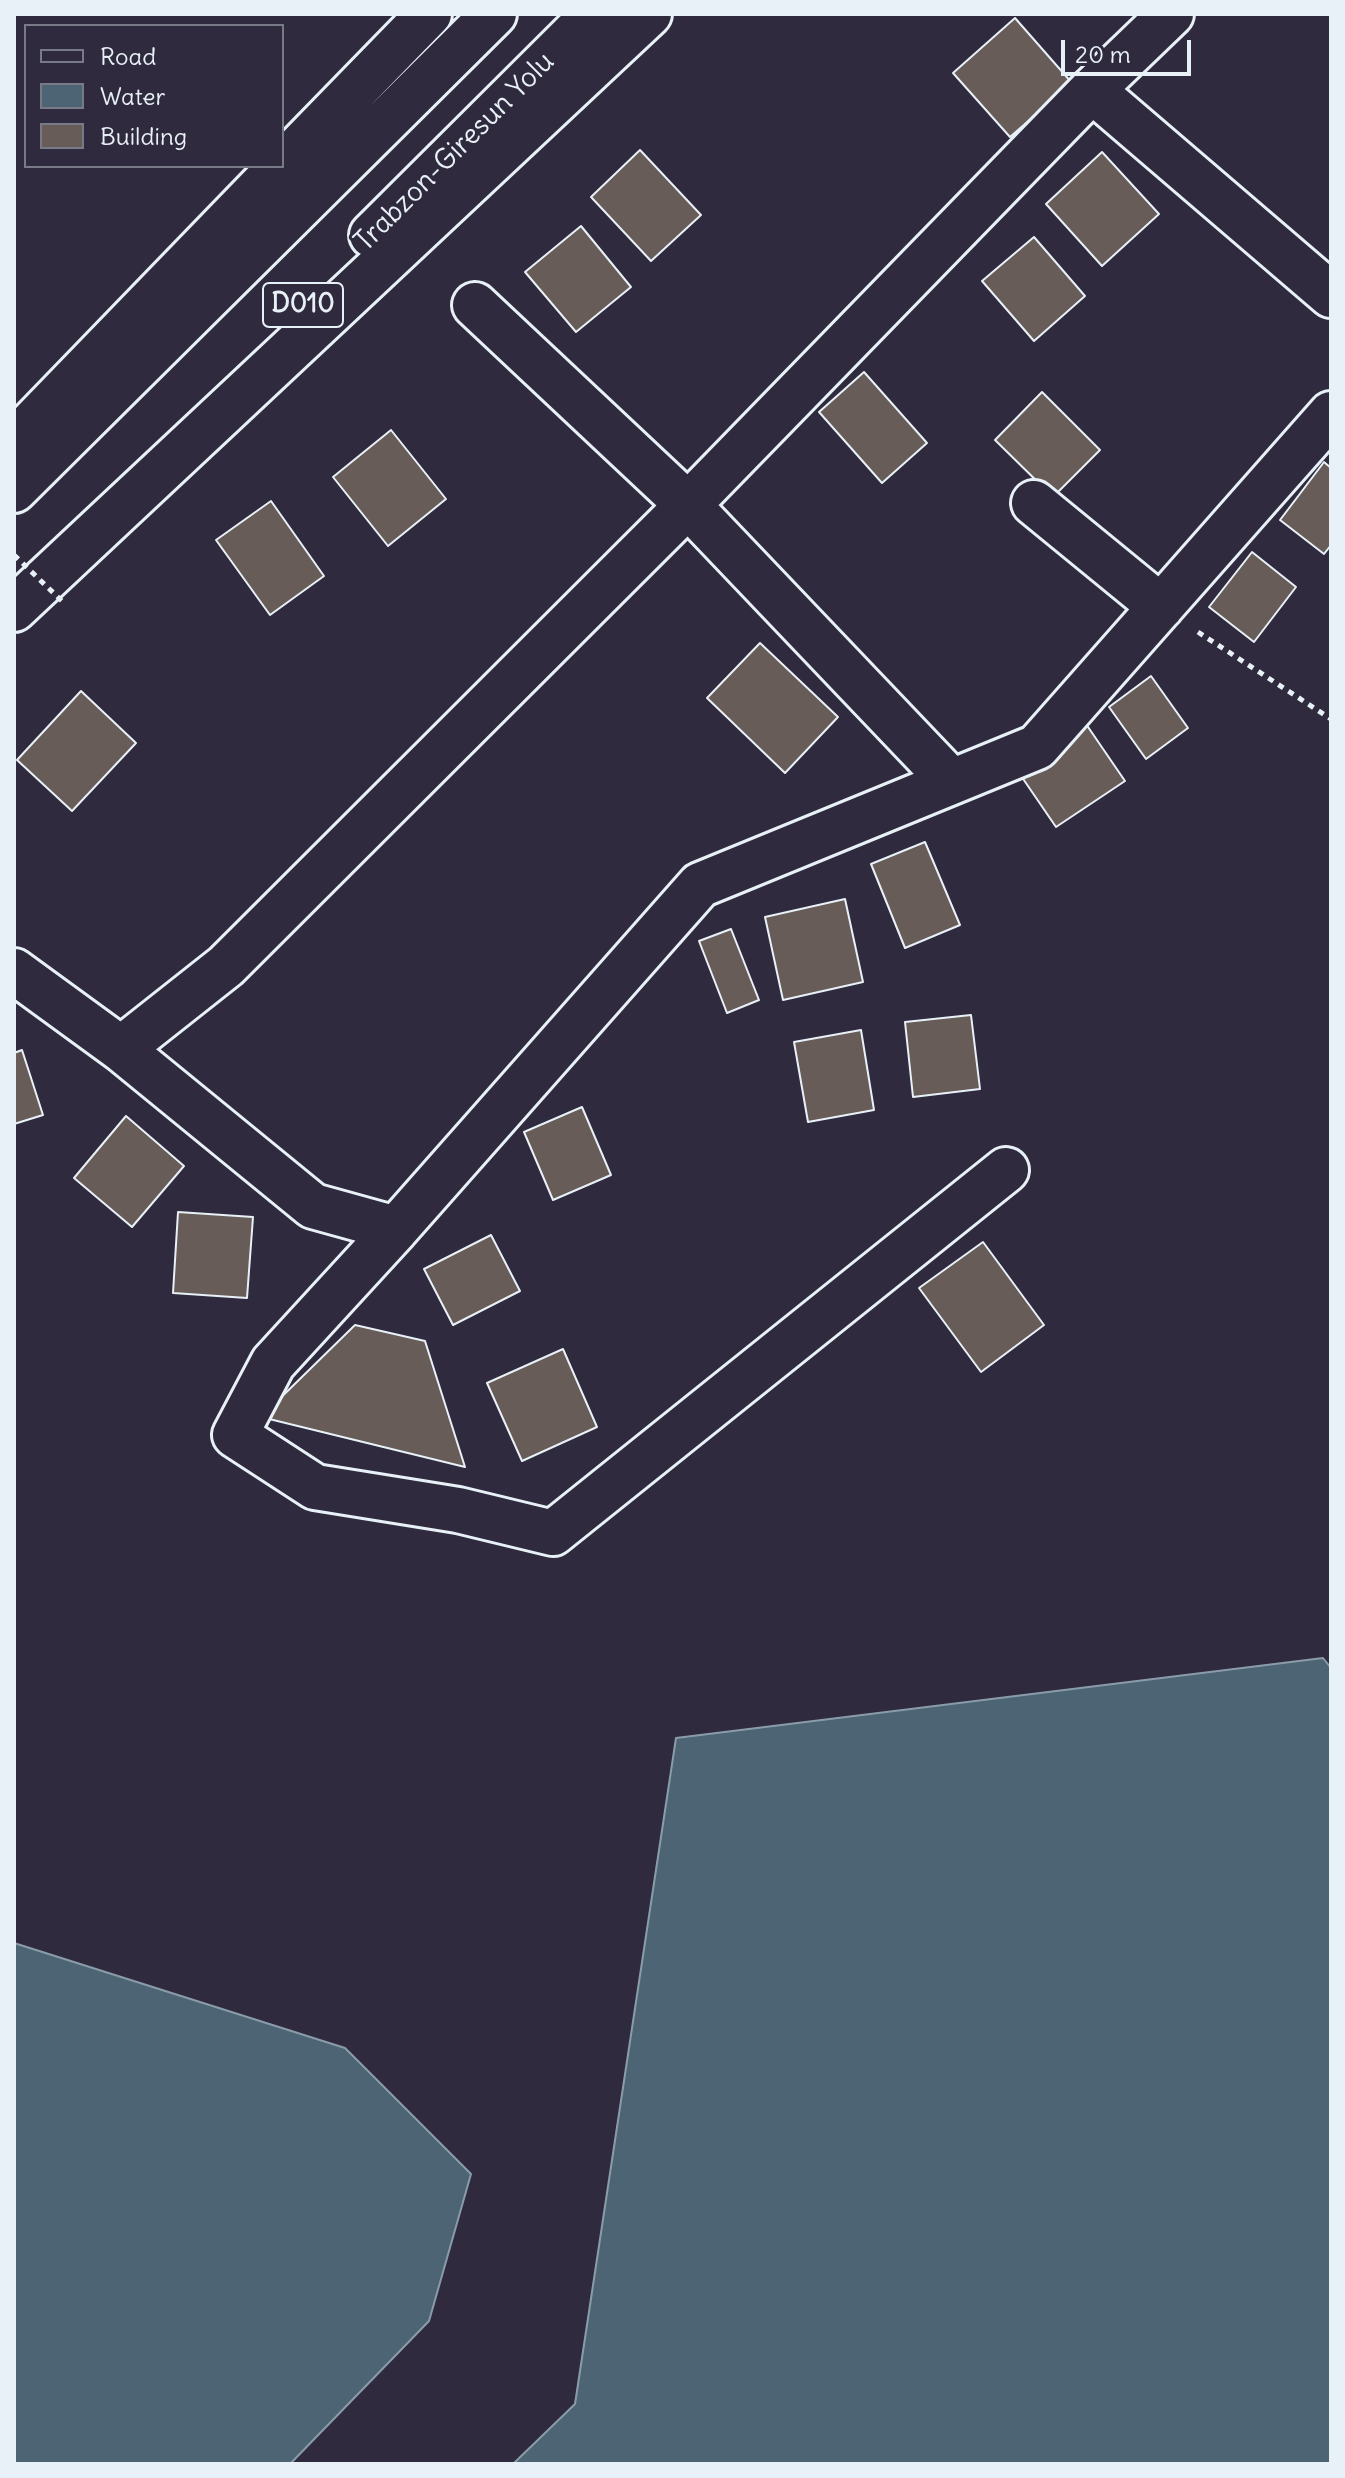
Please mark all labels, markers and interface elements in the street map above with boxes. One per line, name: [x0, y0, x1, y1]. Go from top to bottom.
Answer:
legend: [24, 24, 284, 168]
scale bar: [1065, 24, 1195, 74]
text: 20 m: [1075, 39, 1131, 69]
text: Road: [100, 41, 156, 71]
street label: Trabzon-Giresun Yolu: [348, 45, 562, 259]
text: Water: [100, 81, 165, 111]
text: Building: [100, 121, 187, 151]
road number: D010: [263, 283, 343, 327]

